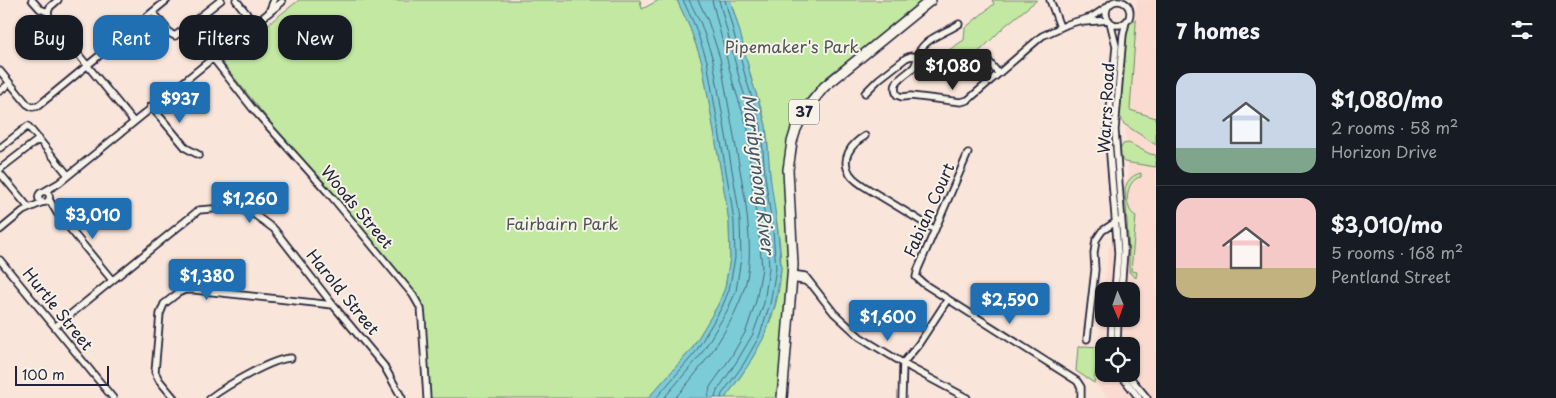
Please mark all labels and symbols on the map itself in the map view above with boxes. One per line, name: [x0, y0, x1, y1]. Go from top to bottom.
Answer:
park label: Pipemaker's Park: [725, 34, 860, 58]
pin: $1,080: [912, 48, 994, 91]
street label: Warrs Road: [1091, 62, 1119, 154]
pin: $937: [150, 82, 210, 124]
water label: Maribyrnong River: [736, 93, 783, 258]
road number: 37: [789, 100, 819, 124]
street label: Fabian Court: [897, 158, 960, 261]
street label: Woods Street: [316, 160, 400, 253]
pin: $1,260: [209, 182, 291, 224]
pin: $3,010: [52, 198, 134, 240]
park label: Fairbairn Park: [506, 211, 619, 235]
street label: Harold Street: [302, 243, 386, 340]
pin: $1,380: [166, 258, 248, 301]
street label: Hurtle Street: [18, 262, 100, 355]
pin: $2,590: [969, 282, 1051, 325]
north arrow: [1095, 282, 1140, 328]
pin: $1,600: [847, 300, 929, 342]
scale bar: [15, 363, 109, 386]

